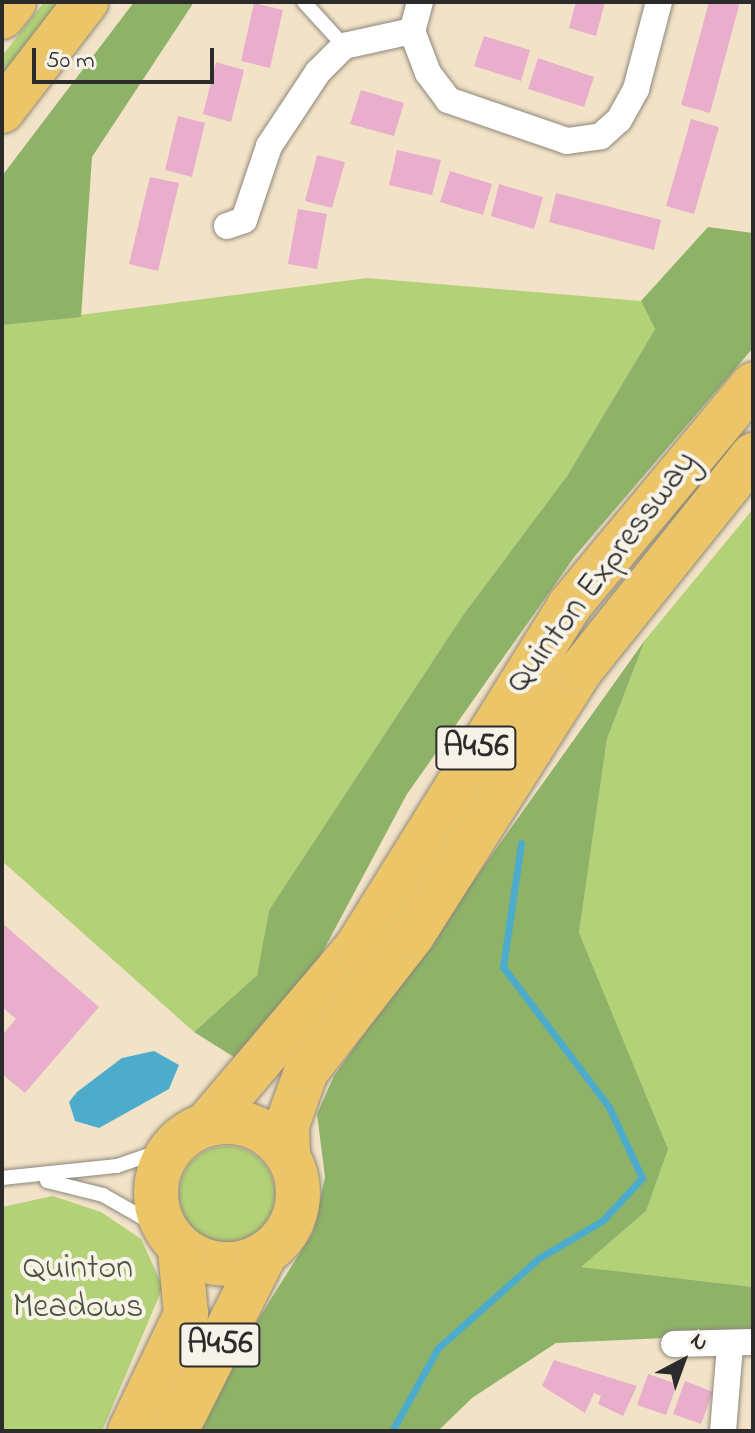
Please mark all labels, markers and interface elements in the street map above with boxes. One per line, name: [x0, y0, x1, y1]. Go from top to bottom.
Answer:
scale bar: [36, 32, 218, 82]
text: 50 m: [46, 44, 95, 79]
street label: Quinton Expressway: [499, 444, 707, 702]
road number: A456: [434, 720, 518, 776]
park label: Quinton Meadows: [13, 1249, 143, 1328]
road number: A456: [178, 1317, 262, 1373]
north arrow: [643, 1321, 723, 1401]
text: N: [683, 1326, 715, 1360]

